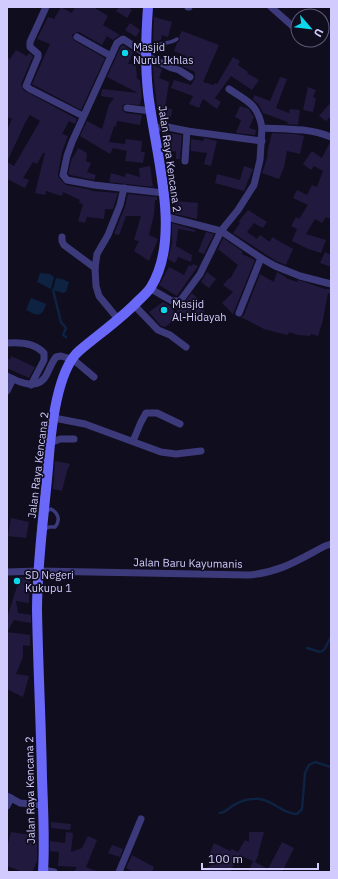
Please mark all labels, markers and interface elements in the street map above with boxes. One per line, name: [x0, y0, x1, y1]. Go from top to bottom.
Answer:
north arrow: [290, 8, 330, 48]
text: U: [311, 26, 327, 39]
place label: Masjid Nurul Ikhlas: [133, 40, 194, 67]
marker: Masjid Nurul Ikhlas: [120, 48, 130, 58]
street label: Jalan Raya Kencana 2: [156, 105, 184, 213]
place label: Masjid Al-Hidayah: [172, 297, 227, 324]
marker: Masjid Al-Hidayah: [159, 305, 169, 315]
street label: Jalan Raya Kencana 2: [25, 411, 51, 519]
street label: Jalan Baru Kayumanis: [133, 555, 243, 571]
place label: SD Negeri Kukupu 1: [25, 568, 74, 595]
marker: SD Negeri Kukupu 1: [12, 576, 22, 586]
street label: Jalan Raya Kencana 2: [22, 736, 38, 844]
scale bar: [202, 845, 318, 871]
text: 100 m: [208, 851, 243, 866]

